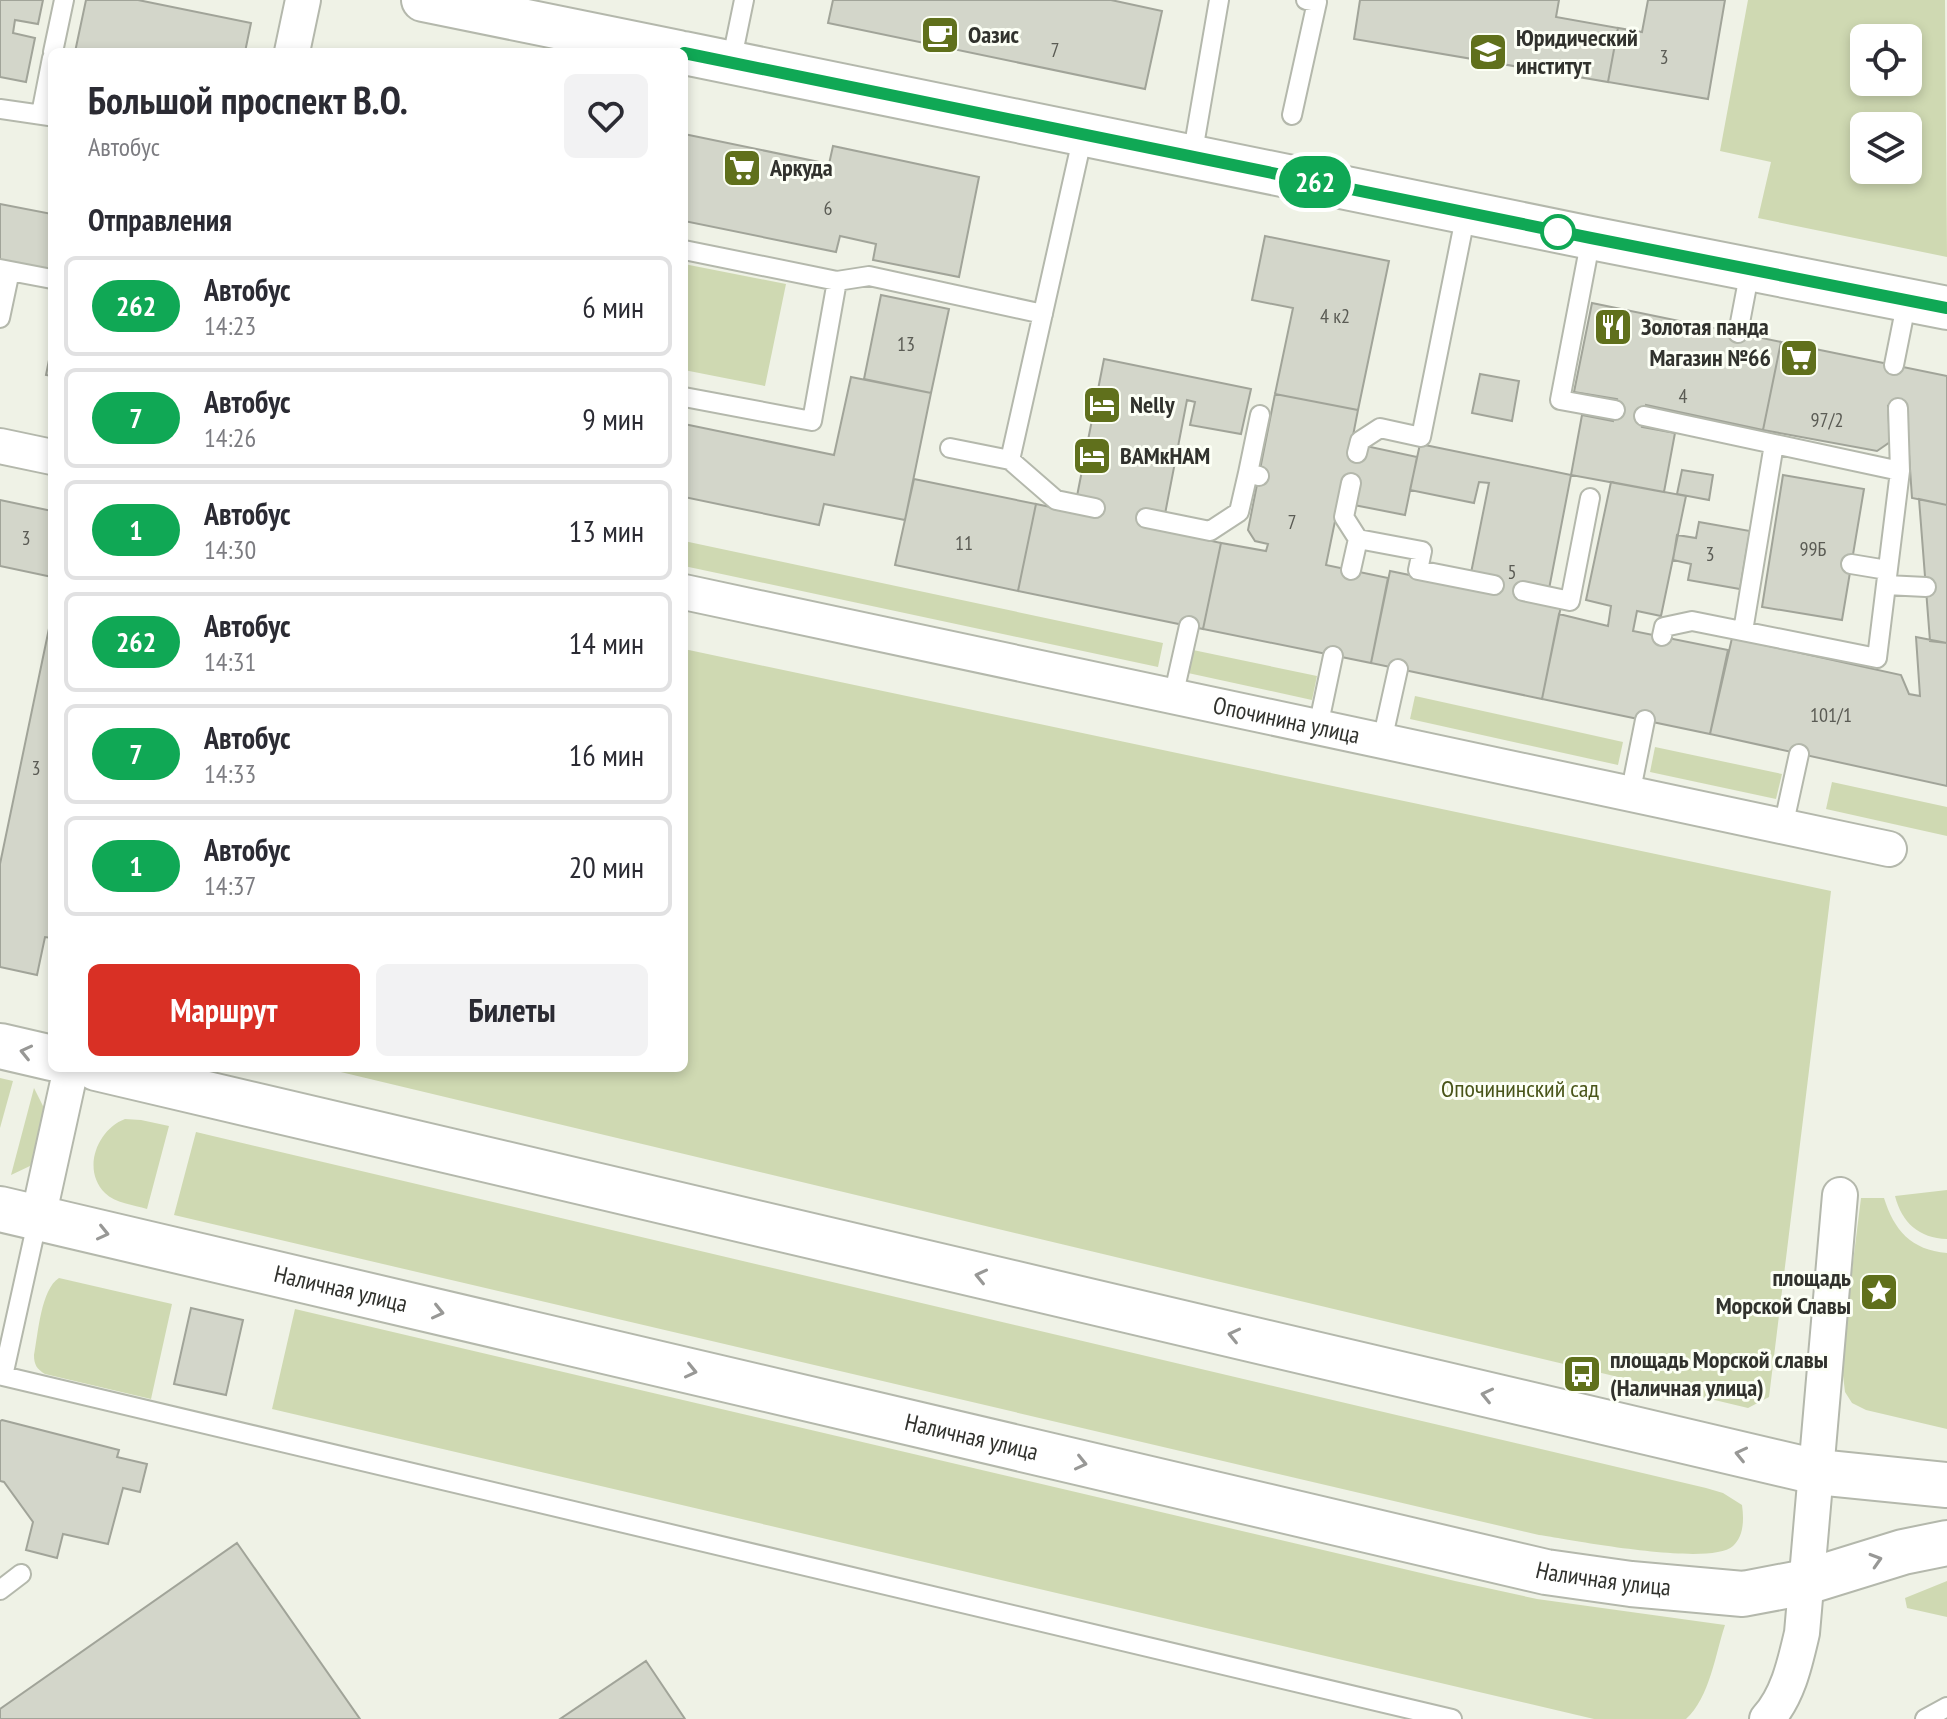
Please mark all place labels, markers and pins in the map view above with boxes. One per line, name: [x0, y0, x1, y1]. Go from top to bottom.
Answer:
cafe icon: Оазис: [919, 14, 961, 56]
place label: Оазис: [968, 19, 1019, 50]
place label: Юридический институт: [1516, 22, 1638, 81]
school or university icon: Юридический институт: [1467, 31, 1509, 73]
supermarket icon: Аркуда: [721, 147, 763, 189]
place label: Аркуда: [769, 152, 833, 183]
unlabelled marker: [1541, 215, 1575, 249]
restaurant icon: Золотая панда: [1592, 306, 1634, 348]
place label: Золотая панда: [1641, 311, 1769, 342]
supermarket icon: Магазин №66: [1778, 337, 1820, 379]
place label: Магазин №66: [1649, 342, 1771, 373]
hotel icon: Nelly: [1081, 384, 1123, 426]
place label: Nelly: [1130, 389, 1175, 420]
hotel icon: ВАМкНАМ: [1071, 435, 1113, 477]
place label: ВАМкНАМ: [1120, 440, 1210, 471]
place label: площадь Морской Славы: [1716, 1262, 1851, 1321]
place icon: площадь Морской Славы: [1858, 1271, 1900, 1313]
place label: площадь Морской славы (Наличная улица): [1610, 1344, 1828, 1403]
bus stop icon: площадь Морской славы (Наличная улица): [1561, 1353, 1603, 1395]

